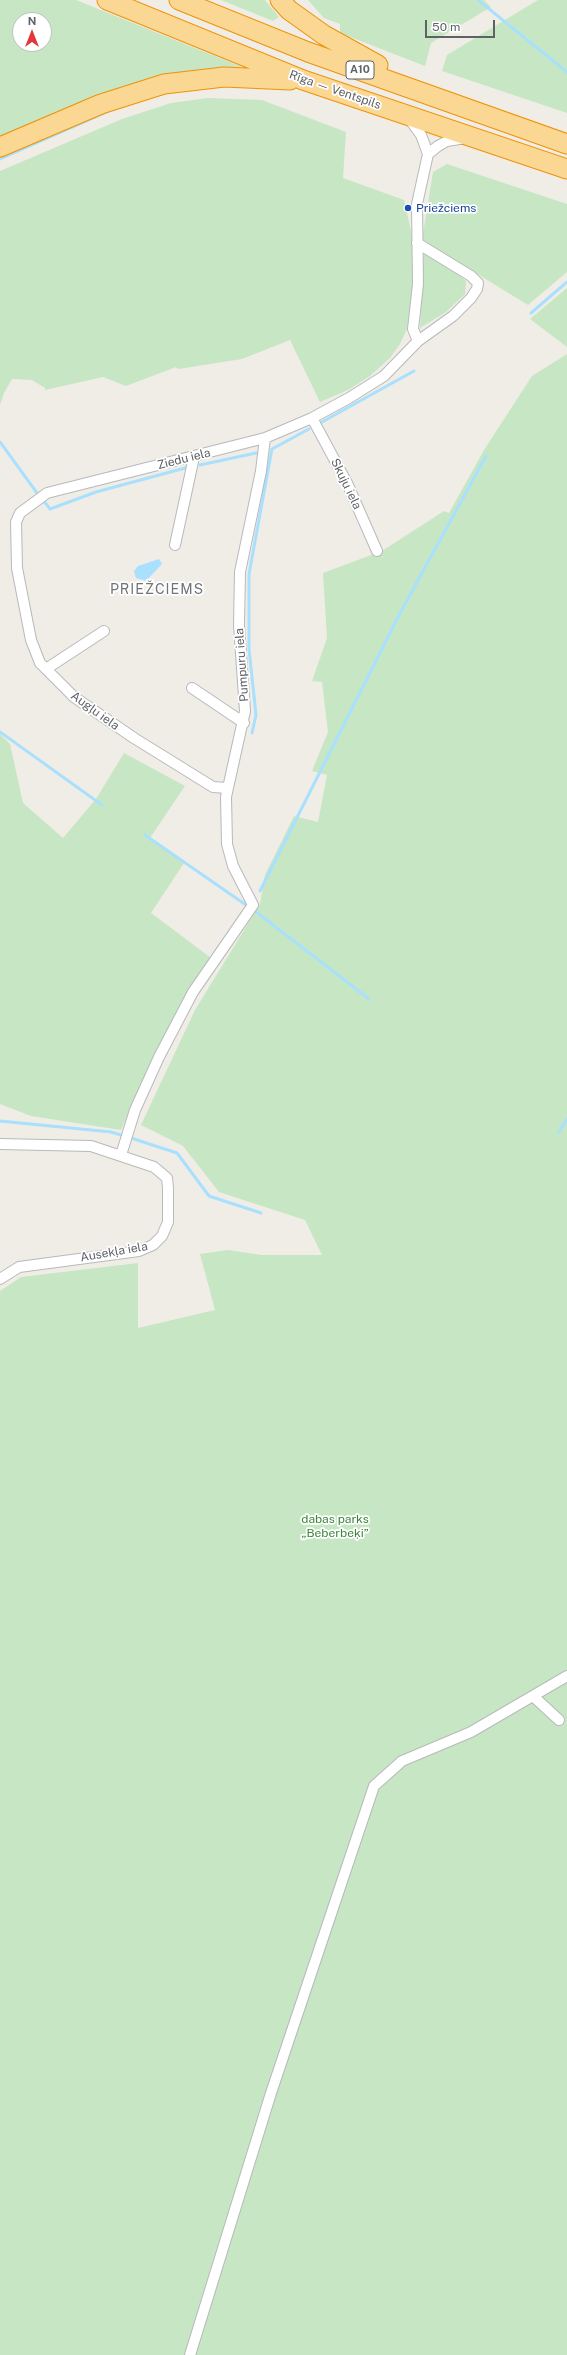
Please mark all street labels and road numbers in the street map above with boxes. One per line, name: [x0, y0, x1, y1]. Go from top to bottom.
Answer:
road number: A10: [346, 61, 374, 79]
street label: Rīga — Ventspils: [287, 68, 383, 112]
street label: Ziedu iela: [156, 445, 212, 473]
street label: Skuju iela: [328, 456, 364, 512]
street label: Pumpuru iela: [232, 628, 252, 702]
street label: Augļu iela: [68, 689, 122, 733]
street label: Ausekļa iela: [79, 1239, 149, 1265]

